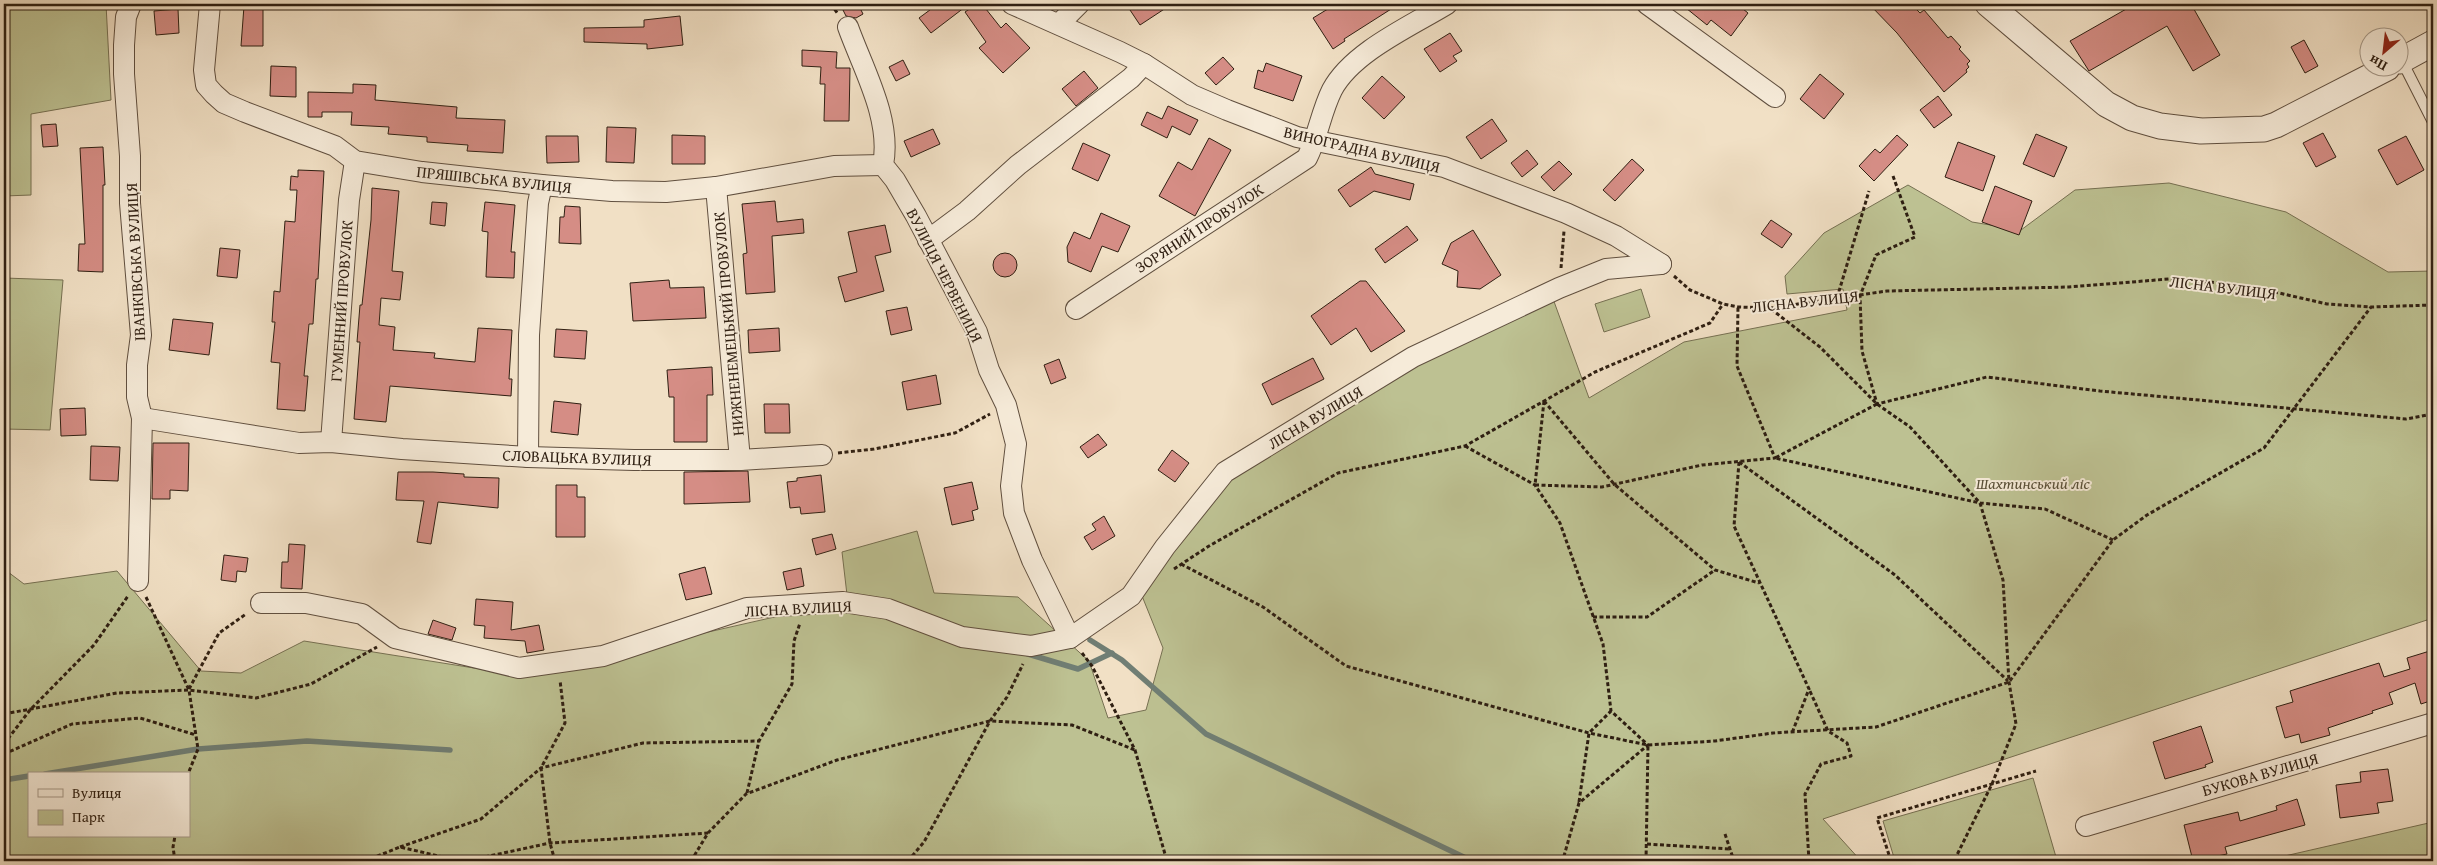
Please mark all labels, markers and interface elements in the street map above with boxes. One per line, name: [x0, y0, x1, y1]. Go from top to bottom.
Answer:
north arrow: [2360, 28, 2410, 78]
text: Пн: [2365, 50, 2391, 77]
street label: ВИНОГРАДНА ВУЛИЦЯ: [1281, 119, 1443, 179]
street label: ПРЯШІВСЬКА ВУЛИЦЯ: [415, 159, 573, 199]
street label: ЗОРЯНИЙ ПРОВУЛОК: [1130, 177, 1268, 279]
street label: ІВАНКІВСЬКА ВУЛИЦЯ: [119, 182, 151, 342]
street label: ВУЛИЦЯ ЧЕРВЕНИЦЯ: [901, 204, 990, 347]
street label: НИЖНЕНЕМЕЦЬКИЙ ПРОВУЛОК: [706, 211, 750, 437]
street label: ГУМЕННИЙ ПРОВУЛОК: [323, 219, 359, 382]
street label: ЛІСНА ВУЛИЦЯ: [2168, 269, 2278, 306]
street label: ЛІСНА ВУЛИЦЯ: [1750, 283, 1860, 319]
street label: ЛІСНА ВУЛИЦЯ: [1263, 379, 1368, 455]
street label: СЛОВАЦЬКА ВУЛИЦЯ: [502, 442, 653, 472]
park label: Шахтинський ліс: [1976, 471, 2090, 495]
street label: ЛІСНА ВУЛИЦЯ: [744, 593, 853, 623]
street label: БУКОВА ВУЛИЦЯ: [2199, 746, 2322, 802]
legend: [28, 772, 190, 838]
text: Вулиця: [72, 782, 122, 803]
text: Парк: [72, 806, 105, 827]

